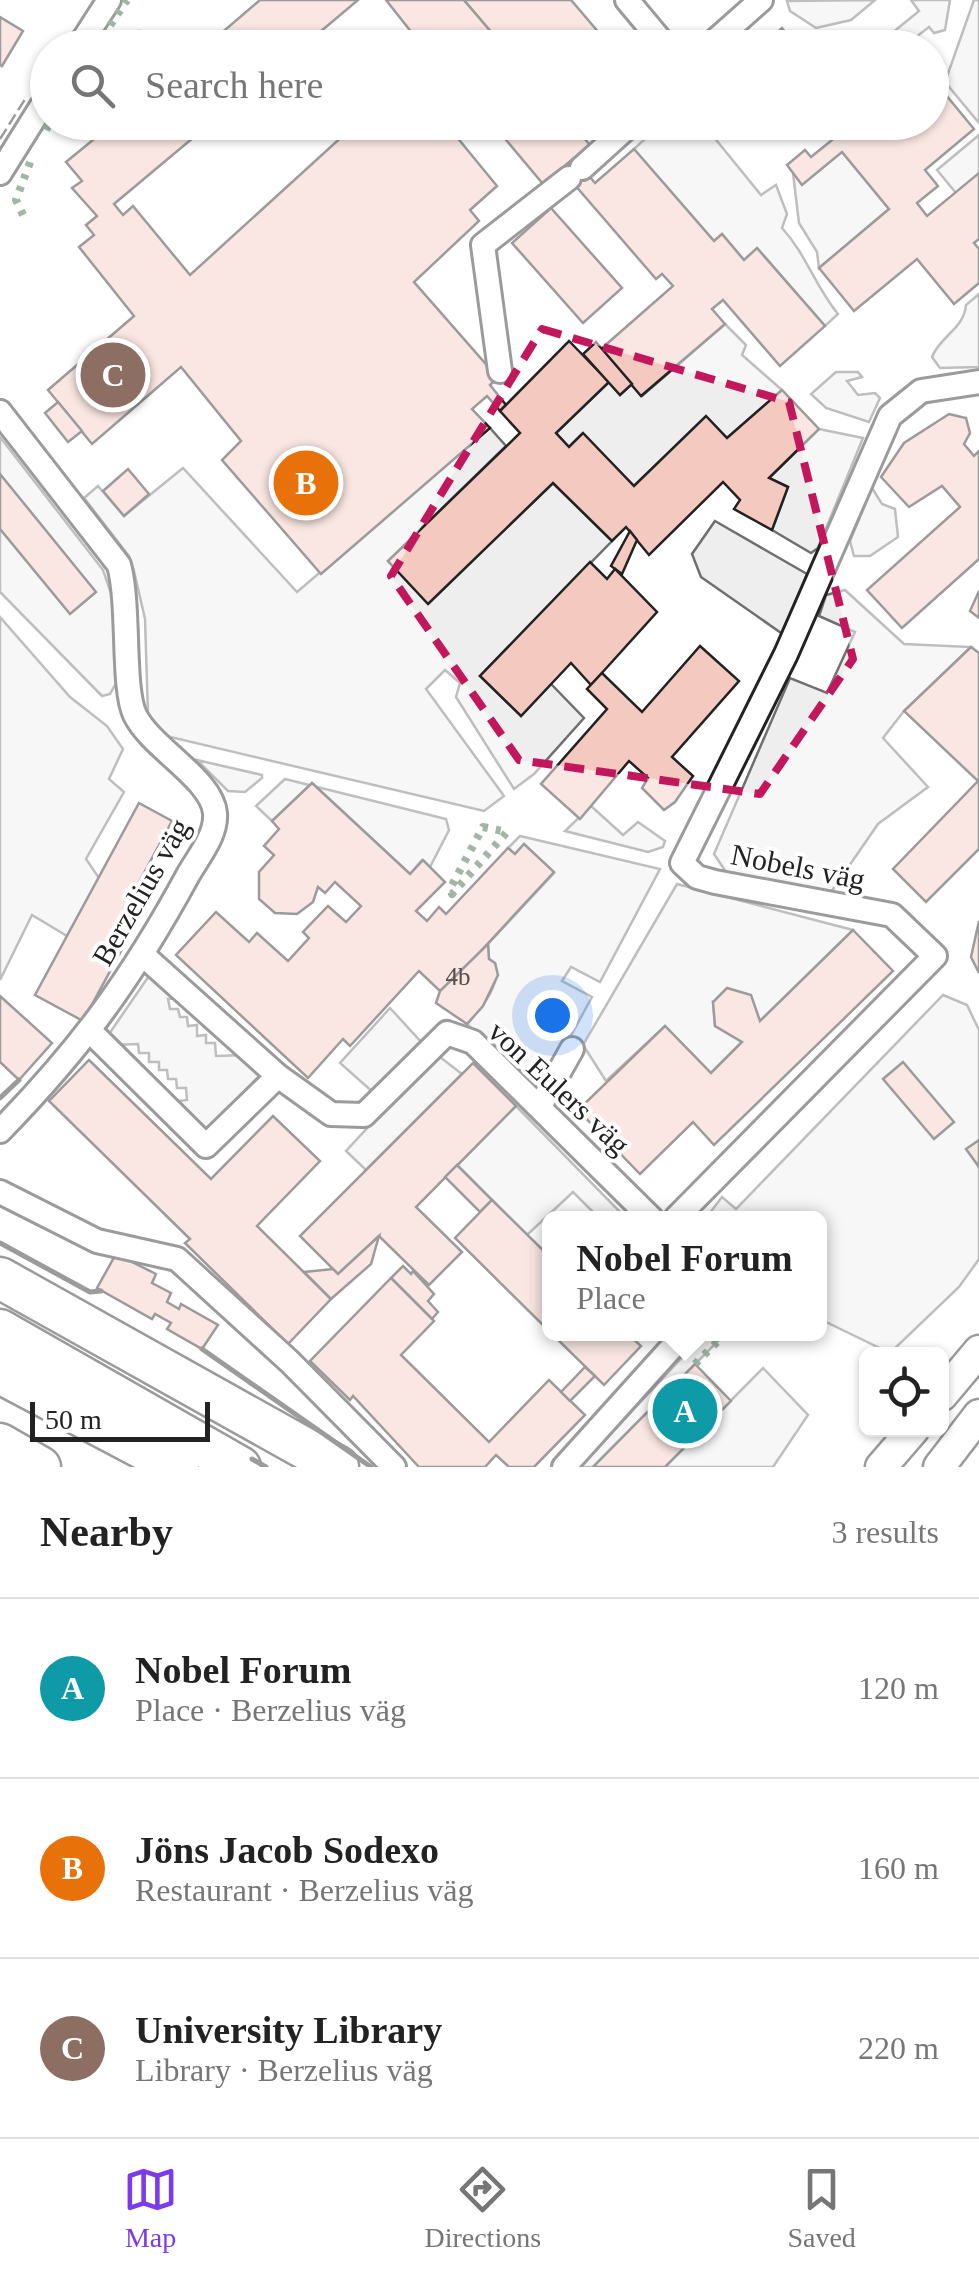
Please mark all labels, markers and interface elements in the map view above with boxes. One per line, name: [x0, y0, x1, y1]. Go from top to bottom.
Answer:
search box: [30, 30, 949, 140]
icon: search: [65, 58, 120, 113]
text: Search here: [145, 64, 323, 106]
pin: C: [80, 338, 146, 412]
pin: B: [274, 446, 338, 520]
street label: Berzelius väg: [85, 812, 196, 971]
street label: Nobels väg: [728, 837, 868, 896]
house number: 4b: [446, 963, 471, 990]
your location: [527, 990, 578, 1041]
street label: von Eulers väg: [482, 1014, 636, 1161]
popup: [542, 1211, 827, 1341]
text: Nobel Forum: [576, 1237, 793, 1279]
text: Place: [576, 1280, 646, 1316]
map controls: [859, 1347, 949, 1437]
button: locate: [859, 1347, 949, 1437]
pin: A: [652, 1374, 718, 1448]
scale bar: [30, 1397, 210, 1442]
text: 50 m: [45, 1404, 102, 1435]
text: Nearby: [40, 1509, 173, 1555]
text: 3 results: [831, 1514, 939, 1550]
text: Nobel Forum: [135, 1649, 351, 1691]
text: A: [61, 1670, 84, 1706]
text: 120 m: [858, 1670, 939, 1706]
text: Place · Berzelius väg: [135, 1692, 406, 1728]
text: Jöns Jacob Sodexo: [135, 1829, 439, 1871]
text: B: [62, 1850, 83, 1886]
text: 160 m: [858, 1850, 939, 1886]
text: Restaurant · Berzelius väg: [135, 1872, 474, 1908]
text: University Library: [135, 2009, 442, 2051]
text: C: [61, 2030, 84, 2066]
text: 220 m: [858, 2030, 939, 2066]
text: Library · Berzelius väg: [135, 2052, 433, 2088]
tab: Map: [123, 2162, 178, 2254]
tab: Directions: [424, 2162, 541, 2254]
tab: Saved: [787, 2162, 856, 2254]

